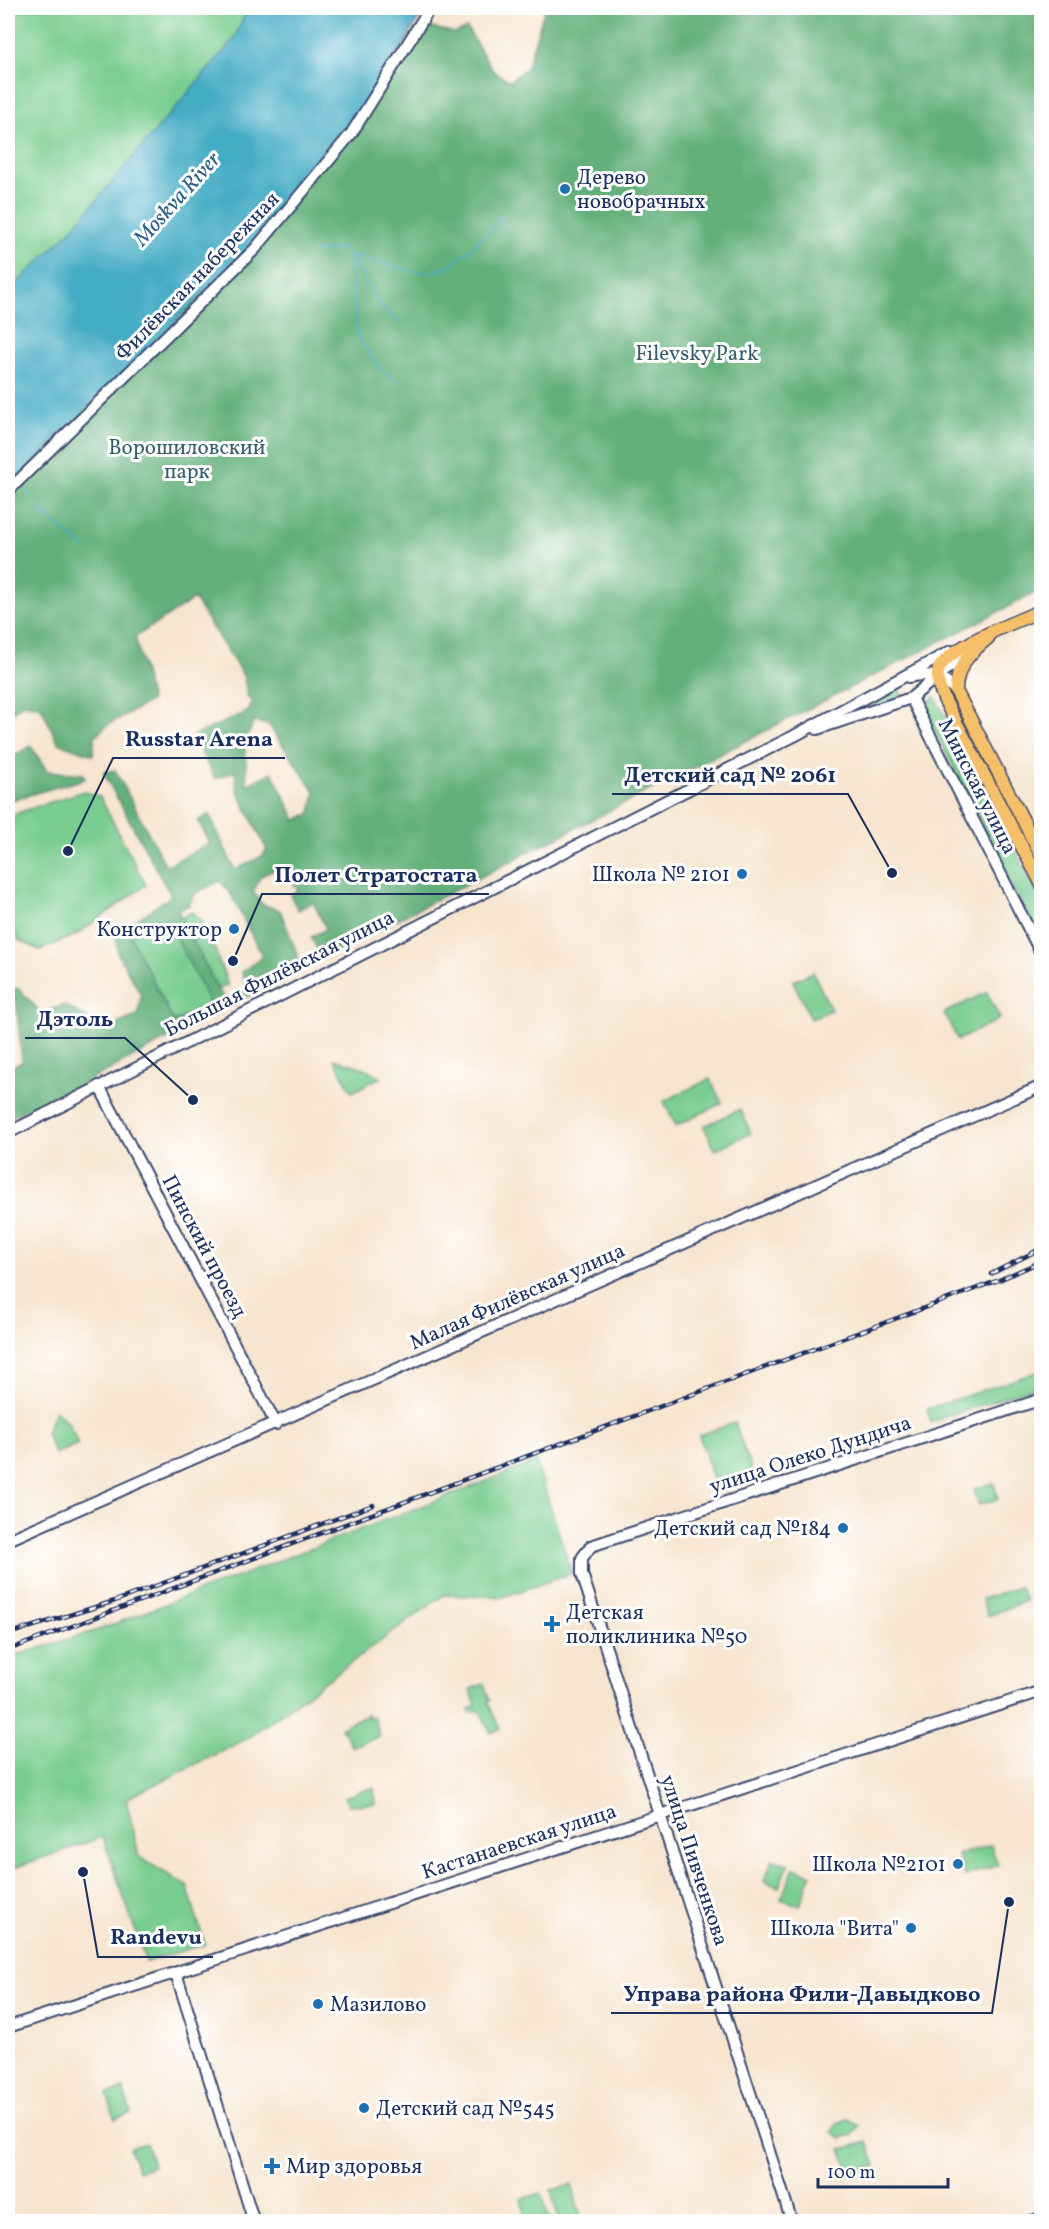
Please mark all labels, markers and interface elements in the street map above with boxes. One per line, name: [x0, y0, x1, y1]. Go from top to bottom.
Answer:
water label: Moskva River: [126, 145, 229, 254]
place label: Дерево новобрачных: [577, 164, 705, 217]
marker: Дерево новобрачных: [558, 182, 572, 196]
street label: Филёвская набережная: [109, 186, 287, 368]
park label: Filevsky Park: [636, 340, 759, 369]
park label: Ворошиловский парк: [108, 434, 266, 487]
street label: Минская улица: [930, 714, 1023, 860]
callout: Russtar Arena: [113, 718, 285, 758]
text: Russtar Arena: [125, 725, 273, 756]
callout: Детский сад № 2061: [612, 754, 848, 794]
text: Детский сад № 2061: [624, 761, 836, 792]
callout: Полет Стратостата: [262, 854, 489, 894]
text: Полет Стратостата: [274, 861, 478, 892]
place label: Школа № 2101: [592, 861, 730, 890]
marker: Школа № 2101: [735, 867, 749, 881]
street label: Большая Филёвская улица: [160, 904, 400, 1045]
place label: Конструктор: [97, 916, 222, 945]
marker: Конструктор: [227, 922, 241, 936]
callout: Дэтоль: [25, 998, 125, 1038]
text: Дэтоль: [37, 1005, 113, 1036]
street label: Пинский проезд: [154, 1170, 254, 1323]
street label: Малая Филёвская улица: [405, 1237, 630, 1358]
street label: улица Олеко Дундича: [706, 1409, 915, 1502]
place label: Детский сад №184: [654, 1515, 831, 1544]
marker: Детский сад №184: [836, 1521, 850, 1535]
place label: Детская поликлиника №50: [566, 1599, 747, 1652]
marker: Детская поликлиника №50: [543, 1615, 561, 1633]
street label: улица Пивченкова: [652, 1771, 735, 1950]
street label: Кастанаевская улица: [418, 1797, 620, 1888]
place label: Школа №2101: [812, 1851, 946, 1880]
marker: Школа №2101: [951, 1857, 965, 1871]
place label: Школа "Вита": [770, 1915, 899, 1944]
callout: Randevu: [98, 1917, 213, 1957]
marker: Школа "Вита": [904, 1921, 918, 1935]
text: Randevu: [110, 1923, 202, 1954]
callout: Управа района Фили-Давыдково: [611, 1973, 992, 2013]
text: Управа района Фили-Давыдково: [623, 1980, 981, 2011]
place label: Мазилово: [330, 1991, 426, 2020]
marker: Мазилово: [311, 1997, 325, 2011]
place label: Детский сад №545: [376, 2095, 555, 2124]
marker: Детский сад №545: [357, 2101, 371, 2115]
scale bar: [818, 2151, 948, 2189]
place label: Мир здоровья: [286, 2153, 422, 2182]
marker: Мир здоровья: [263, 2157, 281, 2175]
text: 100 m: [827, 2161, 876, 2186]

